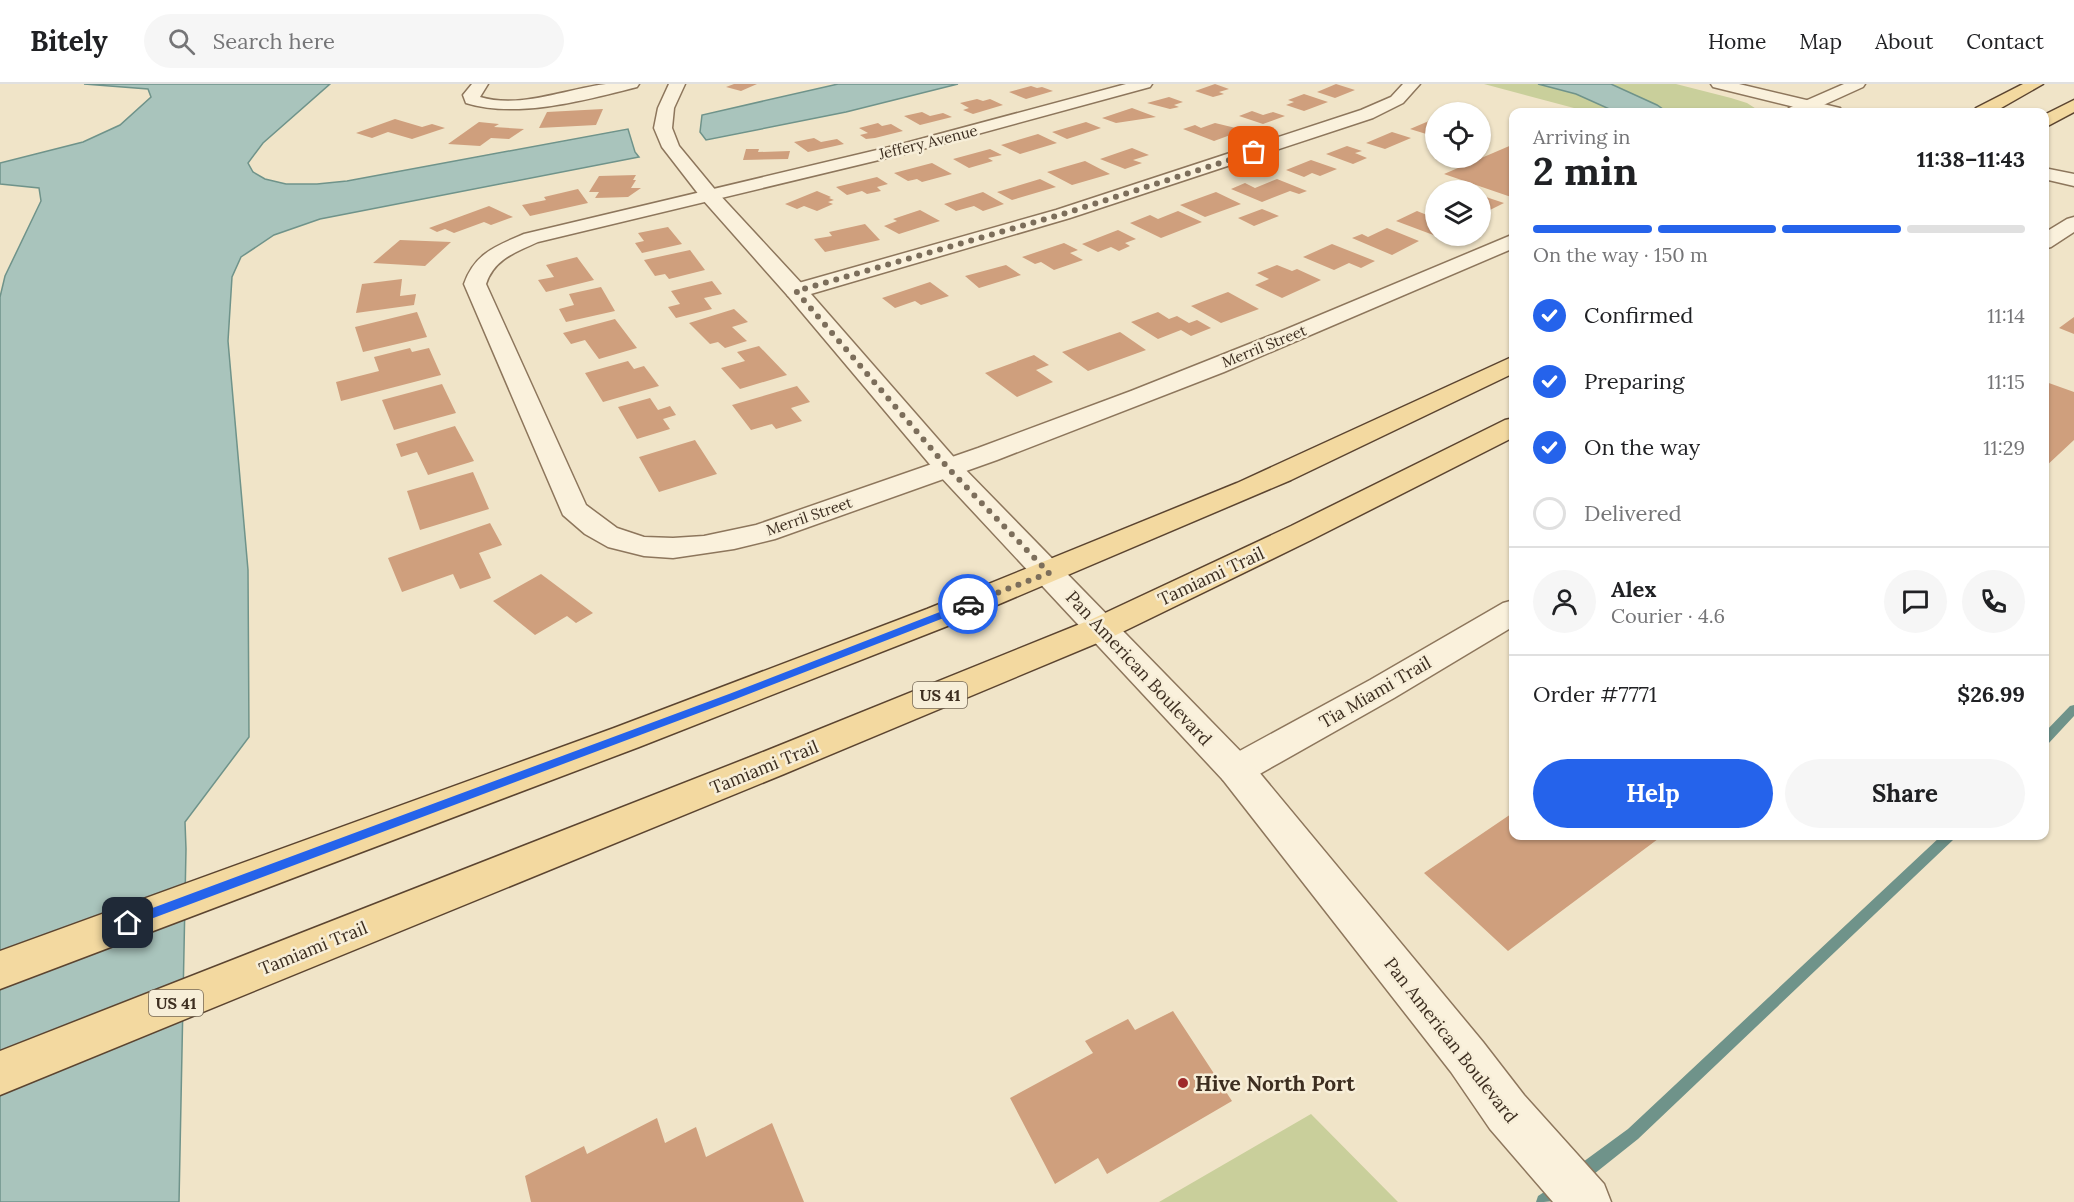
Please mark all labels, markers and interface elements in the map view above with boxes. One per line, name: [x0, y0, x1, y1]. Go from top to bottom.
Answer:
search box: [144, 14, 564, 68]
text: Bitely: [30, 23, 108, 59]
icon: search: [165, 25, 198, 58]
text: Search here: [213, 27, 335, 55]
text: Home: [1708, 28, 1766, 55]
text: Map: [1799, 28, 1842, 55]
text: About: [1875, 28, 1933, 55]
text: Contact: [1966, 28, 2044, 55]
map controls: [1425, 102, 1491, 246]
button: locate: [1425, 102, 1491, 168]
street label: Jeffery Avenue: [876, 121, 979, 164]
text: Arriving in: [1533, 124, 1630, 149]
pin: [1228, 126, 1279, 177]
icon: bag: [1237, 135, 1270, 168]
text: 11:38–11:43: [1917, 145, 2025, 173]
text: 2 min: [1533, 146, 1638, 196]
button: layers: [1425, 180, 1491, 246]
text: On the way · 150 m: [1533, 242, 1708, 267]
icon: check: [1533, 299, 1566, 332]
text: Confirmed: [1584, 301, 1693, 329]
text: 11:14: [1987, 303, 2025, 328]
street label: Merril Street: [1219, 320, 1309, 372]
icon: check: [1533, 365, 1566, 398]
text: Preparing: [1584, 367, 1684, 395]
text: 11:15: [1987, 369, 2025, 394]
icon: check: [1533, 431, 1566, 464]
text: On the way: [1584, 433, 1700, 461]
text: 11:29: [1983, 435, 2025, 460]
street label: Merril Street: [764, 492, 855, 540]
text: Delivered: [1584, 499, 1682, 527]
street label: Tamiami Trail: [1154, 541, 1268, 611]
button: person: [1533, 570, 1596, 633]
button: chat: [1884, 570, 1947, 633]
button: phone: [1962, 570, 2025, 633]
courier: [938, 574, 998, 634]
text: Alex: [1611, 575, 1656, 603]
street label: Pan American Boulevard: [1061, 586, 1217, 751]
icon: car: [952, 588, 985, 621]
text: Courier · 4.6: [1611, 603, 1725, 628]
street label: Tia Miami Trail: [1315, 651, 1435, 733]
text: Order #7771: [1533, 680, 1657, 708]
text: $26.99: [1957, 680, 2025, 708]
road number: US 41: [913, 682, 967, 708]
street label: Tamiami Trail: [706, 735, 822, 799]
button: Help: [1533, 759, 1773, 828]
button: Share: [1785, 759, 2025, 828]
pin: [102, 897, 153, 948]
icon: home: [111, 906, 144, 939]
street label: Tamiami Trail: [255, 916, 371, 980]
street label: Pan American Boulevard: [1379, 953, 1523, 1128]
road number: US 41: [149, 990, 203, 1016]
place label: Hive North Port: [1195, 1070, 1355, 1097]
marker: Hive North Port: [1176, 1076, 1190, 1090]

